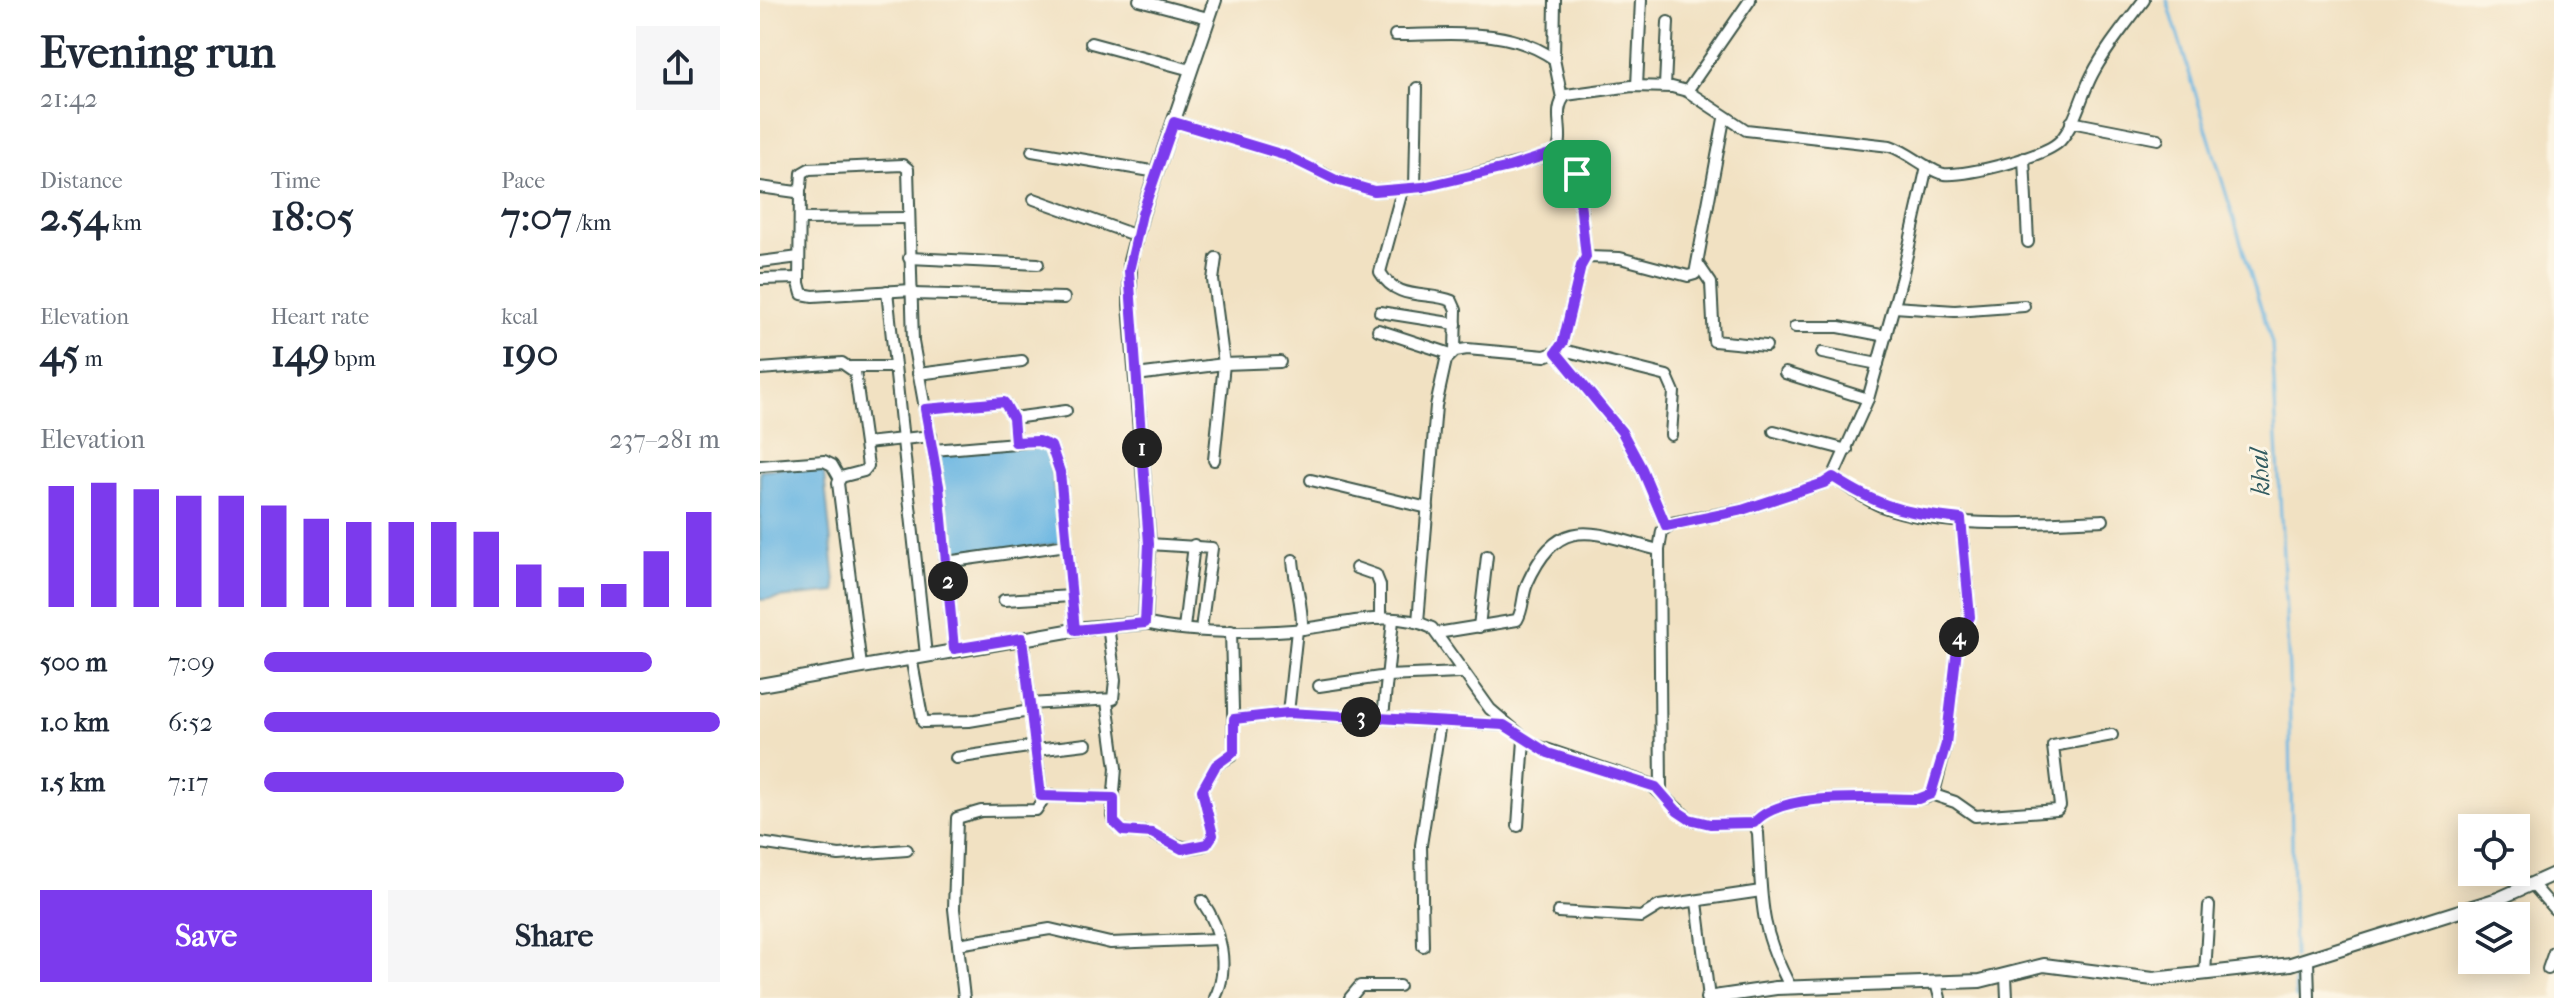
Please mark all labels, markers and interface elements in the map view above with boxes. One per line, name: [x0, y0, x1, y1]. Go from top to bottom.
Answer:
button: share: [636, 26, 720, 110]
text: Evening run: [40, 27, 275, 78]
text: 21:42: [40, 83, 98, 114]
pin: [1543, 140, 1611, 208]
icon: arrive: [1555, 152, 1599, 196]
text: Distance: [40, 168, 123, 194]
text: Time: [271, 168, 321, 194]
text: Pace: [501, 168, 545, 194]
text: 2.54: [40, 194, 108, 240]
text: 18:05: [271, 194, 354, 240]
text: 7:07: [501, 194, 572, 240]
text: km: [108, 210, 142, 236]
text: /km: [572, 210, 611, 236]
text: Elevation: [40, 304, 129, 330]
text: Heart rate: [271, 304, 369, 330]
text: kcal: [501, 304, 538, 330]
text: 45: [40, 330, 80, 376]
text: 149: [271, 330, 330, 376]
text: 190: [501, 330, 559, 376]
text: m: [80, 346, 103, 372]
text: bpm: [330, 346, 376, 372]
text: Elevation: [40, 424, 145, 455]
text: 237–281 m: [609, 424, 720, 455]
pin: 1: [1122, 428, 1162, 468]
text: 1: [1138, 435, 1146, 461]
water label: khal: [2243, 445, 2277, 497]
pin: 2: [928, 561, 968, 601]
text: 2: [942, 568, 954, 594]
pin: 4: [1939, 617, 1979, 657]
text: 4: [1953, 624, 1966, 650]
text: 500 m: [40, 647, 107, 678]
text: 7:09: [168, 647, 215, 678]
pin: 3: [1341, 697, 1381, 737]
text: 3: [1356, 704, 1366, 730]
text: 1.0 km: [40, 707, 109, 738]
text: 6:52: [168, 707, 213, 738]
text: 1.5 km: [40, 767, 105, 798]
text: 7:17: [168, 767, 209, 798]
map controls: [2458, 814, 2530, 974]
button: locate: [2458, 814, 2530, 886]
button: Save: [40, 890, 372, 982]
button: Share: [388, 890, 720, 982]
button: layers: [2458, 902, 2530, 974]

